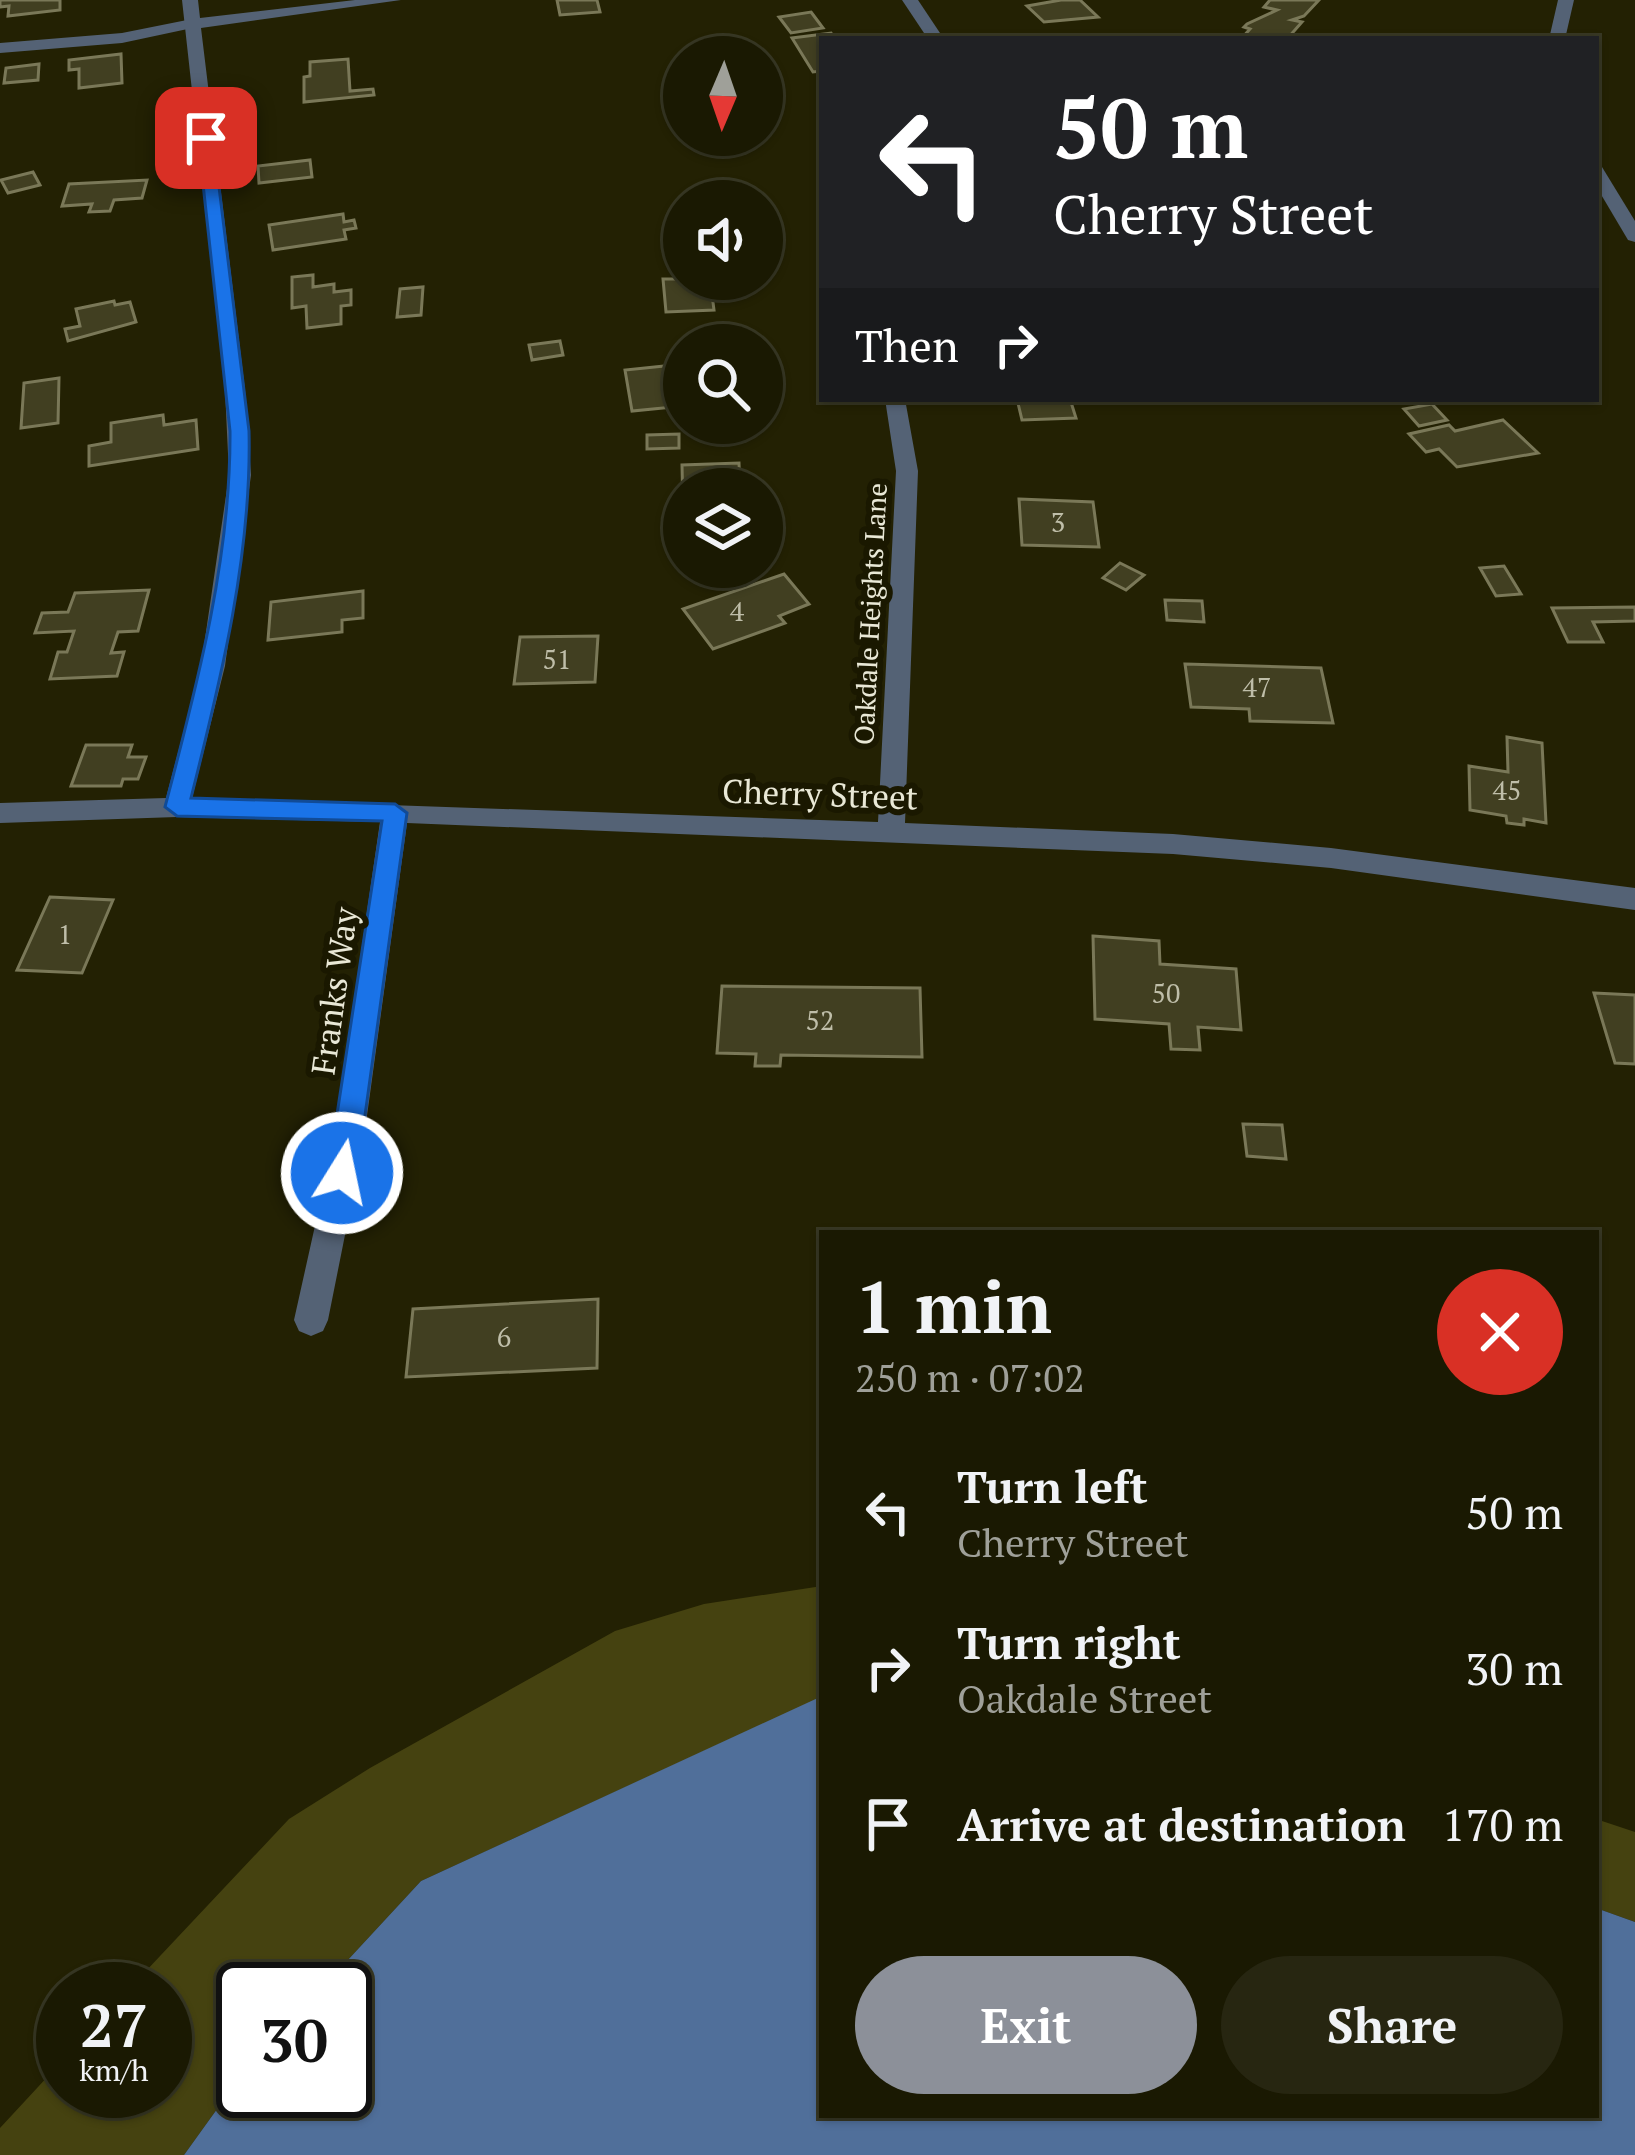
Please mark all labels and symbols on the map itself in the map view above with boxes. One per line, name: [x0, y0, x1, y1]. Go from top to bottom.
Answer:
north arrow: [663, 36, 783, 156]
pin: [155, 87, 257, 189]
street label: Oakdale Heights Lane: [845, 482, 895, 746]
house number: 3: [1051, 504, 1065, 540]
house number: 4: [730, 593, 745, 629]
house number: 51: [543, 641, 571, 677]
house number: 47: [1243, 669, 1271, 705]
street label: Cherry Street: [721, 769, 919, 818]
house number: 45: [1493, 772, 1521, 808]
street label: Franks Way: [301, 903, 367, 1077]
house number: 1: [58, 916, 72, 952]
house number: 50: [1152, 975, 1180, 1011]
house number: 52: [806, 1002, 834, 1038]
position arrow: [279, 1110, 405, 1236]
house number: 6: [497, 1319, 511, 1355]
speed limit sign: 30: [216, 1962, 372, 2118]

